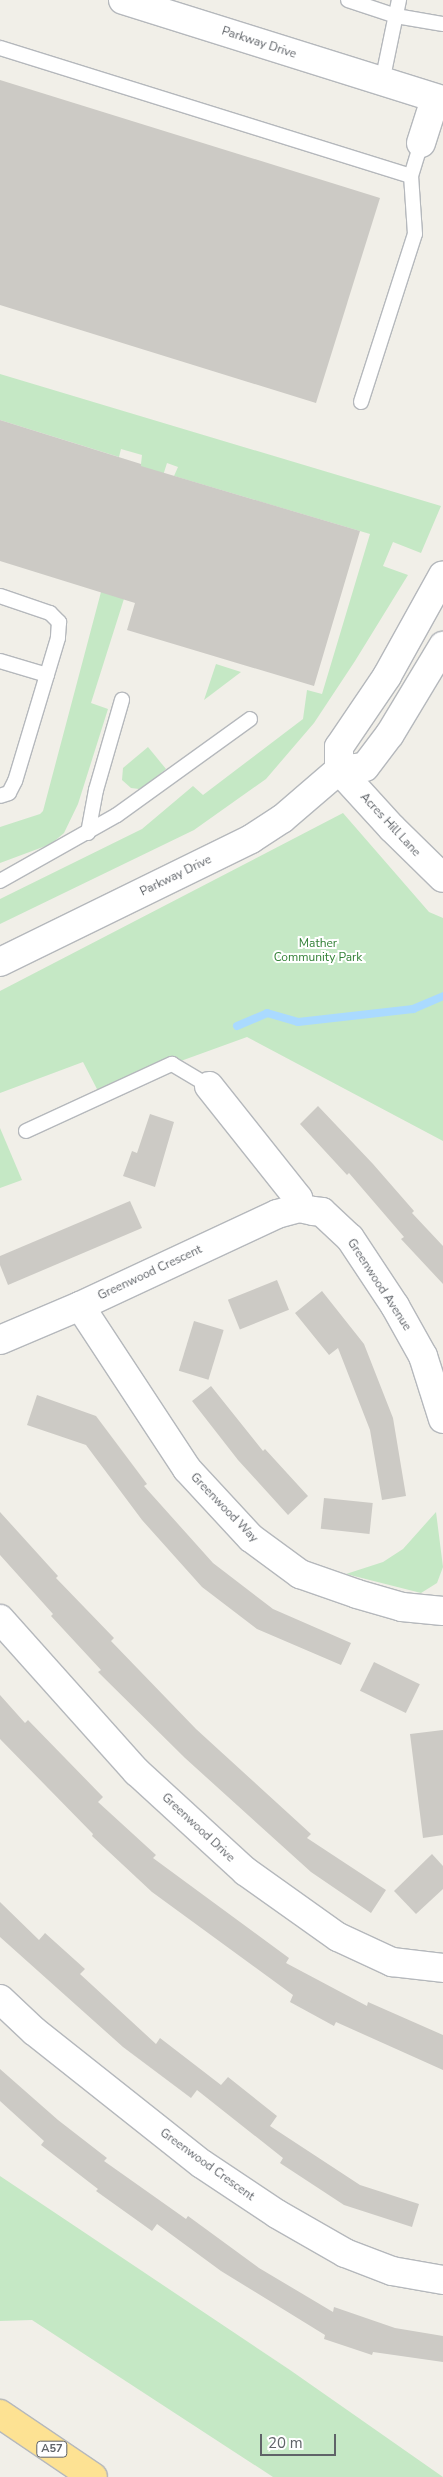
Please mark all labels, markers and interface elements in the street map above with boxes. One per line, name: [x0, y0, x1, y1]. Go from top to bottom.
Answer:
street label: Parkway Drive: [220, 24, 298, 62]
street label: Acres Hill Lane: [357, 790, 423, 860]
street label: Parkway Drive: [138, 852, 214, 900]
park label: Mather Community Park: [274, 937, 362, 965]
street label: Greenwood Avenue: [344, 1236, 414, 1334]
street label: Greenwood Crescent: [96, 1243, 204, 1303]
street label: Greenwood Way: [187, 1470, 261, 1546]
street label: Greenwood Drive: [159, 1791, 237, 1865]
street label: Greenwood Crescent: [157, 2126, 257, 2204]
scale bar: [263, 2424, 339, 2456]
text: 20 m: [268, 2433, 303, 2453]
road number: A57: [36, 2440, 68, 2458]

